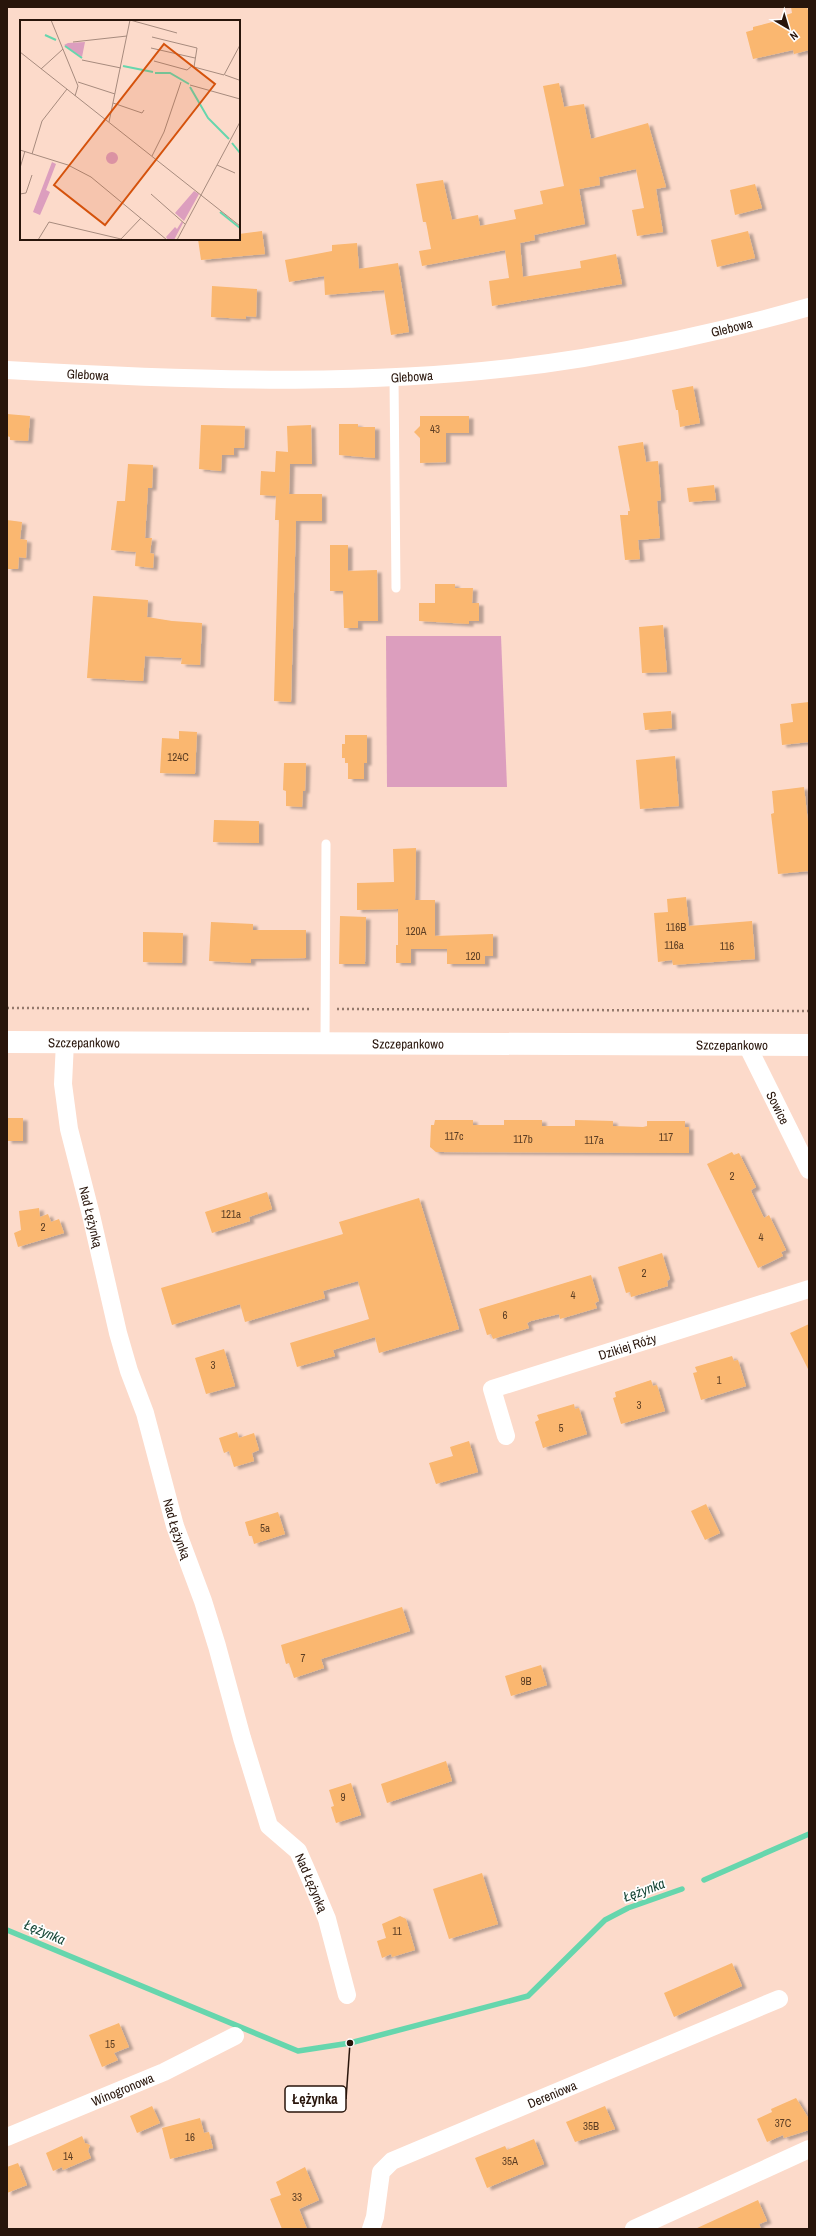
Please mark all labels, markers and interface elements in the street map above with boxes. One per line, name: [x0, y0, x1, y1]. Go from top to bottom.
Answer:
north arrow: [768, 8, 808, 48]
inset map: [20, 20, 240, 240]
text: N: [787, 28, 801, 43]
street label: Glebowa: [709, 315, 754, 341]
street label: Glebowa: [66, 365, 109, 384]
street label: Glebowa: [390, 367, 433, 386]
house number: 43: [430, 422, 440, 436]
house number: 124C: [167, 750, 189, 764]
house number: 116B: [666, 920, 686, 934]
house number: 120A: [405, 924, 428, 938]
house number: 116a: [664, 938, 684, 952]
house number: 116: [720, 939, 734, 953]
house number: 120: [465, 949, 481, 963]
street label: Szczepankowo: [48, 1034, 120, 1051]
street label: Szczepankowo: [372, 1035, 444, 1053]
street label: Szczepankowo: [696, 1037, 768, 1054]
street label: Sowice: [762, 1088, 793, 1127]
house number: 117c: [445, 1129, 464, 1143]
house number: 117: [659, 1130, 673, 1144]
house number: 117b: [513, 1132, 533, 1146]
house number: 117a: [584, 1133, 604, 1147]
house number: 2: [729, 1169, 735, 1183]
street label: Nad Łężynką: [75, 1185, 106, 1250]
house number: 121a: [221, 1207, 241, 1221]
house number: 2: [40, 1220, 46, 1234]
house number: 4: [758, 1230, 764, 1244]
house number: 2: [641, 1266, 647, 1280]
house number: 4: [570, 1288, 576, 1302]
house number: 6: [502, 1308, 508, 1322]
street label: Dzikiej Róży: [596, 1329, 659, 1364]
house number: 3: [210, 1358, 216, 1372]
house number: 1: [716, 1373, 722, 1387]
house number: 3: [636, 1398, 642, 1412]
house number: 5: [558, 1421, 564, 1435]
street label: Nad Łężynką: [159, 1497, 195, 1562]
house number: 5a: [260, 1521, 270, 1535]
house number: 7: [300, 1651, 306, 1665]
house number: 9B: [520, 1674, 532, 1688]
house number: 9: [340, 1790, 346, 1804]
street label: Nad Łężynką: [291, 1851, 332, 1916]
water label: Łężynka: [620, 1874, 667, 1906]
water label: Łężynka: [21, 1915, 68, 1949]
house number: 11: [392, 1924, 402, 1938]
house number: 15: [105, 2037, 115, 2051]
street label: Winogronowa: [89, 2069, 156, 2110]
street label: Dereniowa: [525, 2077, 579, 2112]
callout: Łężynka: [285, 2086, 346, 2112]
text: Łężynka: [292, 2090, 338, 2108]
house number: 37C: [775, 2116, 792, 2130]
house number: 35B: [583, 2119, 599, 2133]
house number: 16: [185, 2130, 195, 2144]
house number: 14: [63, 2149, 73, 2163]
house number: 35A: [502, 2154, 519, 2168]
house number: 33: [292, 2190, 302, 2204]

